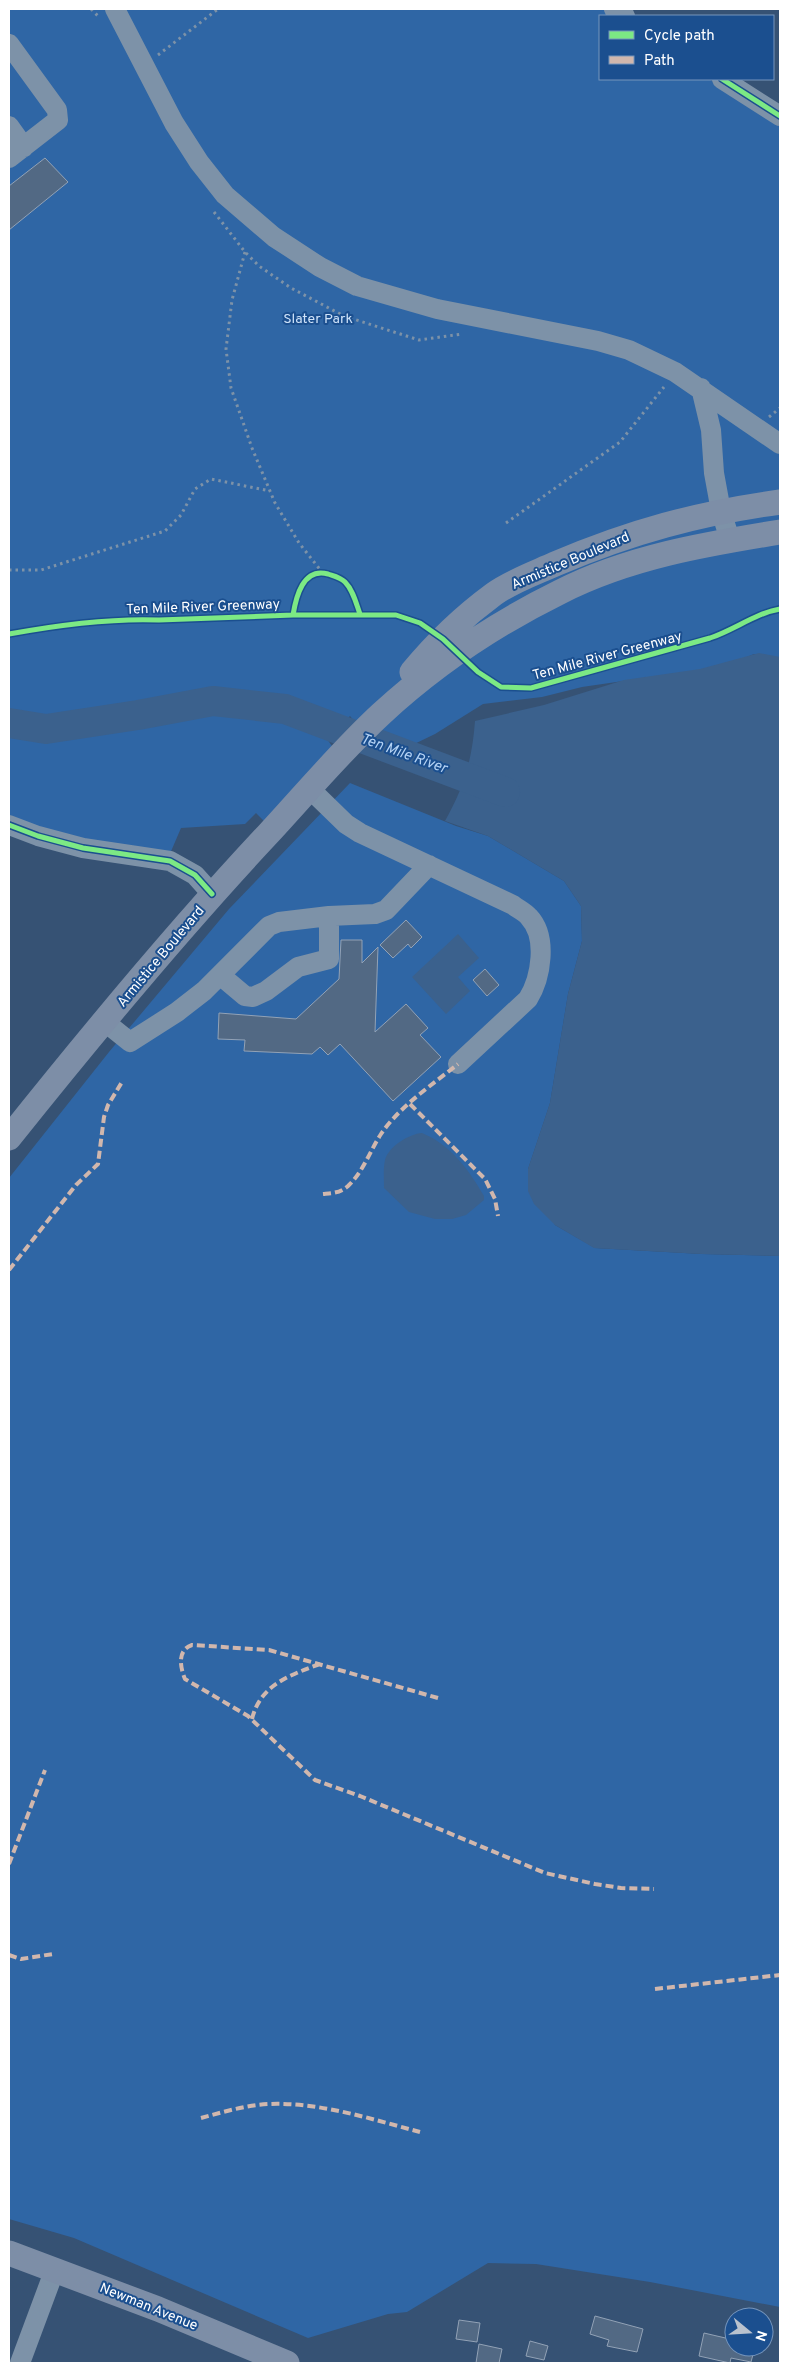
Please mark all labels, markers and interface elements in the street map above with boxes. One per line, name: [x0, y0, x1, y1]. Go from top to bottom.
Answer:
legend: [599, 15, 774, 80]
text: Cycle path: [644, 27, 715, 46]
text: Path: [644, 52, 675, 71]
park label: Slater Park: [283, 311, 353, 328]
street label: Armistice Boulevard: [509, 529, 632, 594]
street label: Ten Mile River Greenway: [126, 596, 280, 619]
street label: Ten Mile River Greenway: [531, 628, 684, 685]
water label: Ten Mile River: [358, 730, 451, 779]
street label: Armistice Boulevard: [114, 903, 208, 1011]
street label: Newman Avenue: [97, 2280, 200, 2335]
north arrow: [724, 2307, 774, 2357]
text: N: [750, 2328, 770, 2343]

